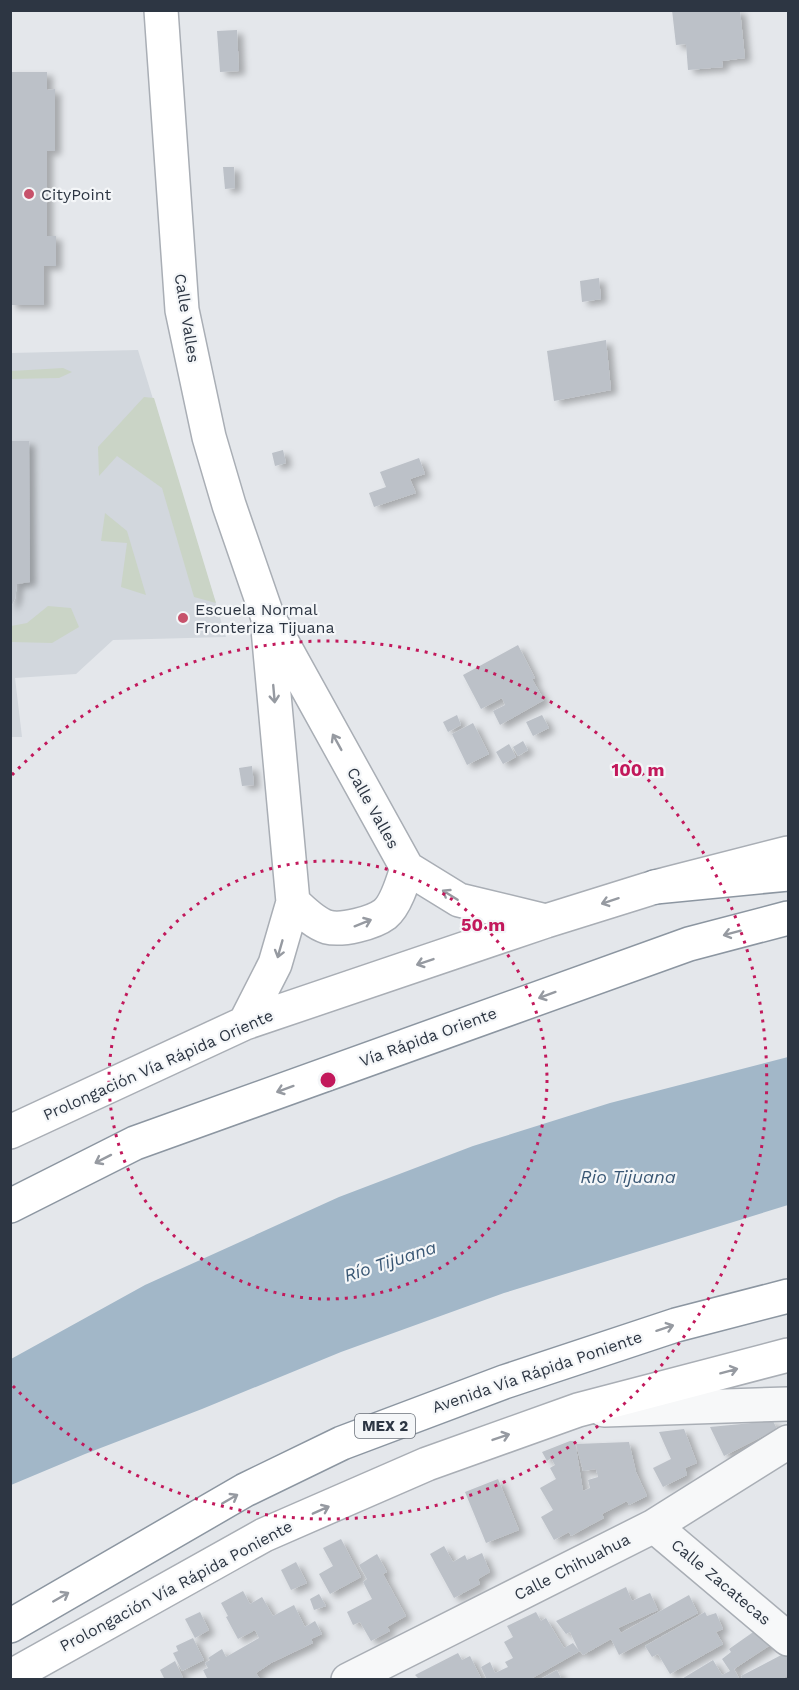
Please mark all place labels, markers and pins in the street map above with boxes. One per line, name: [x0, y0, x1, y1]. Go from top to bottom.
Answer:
place label: CityPoint: [41, 185, 111, 204]
marker: CityPoint: [22, 187, 36, 201]
place label: Escuela Normal Fronteriza Tijuana: [195, 600, 335, 637]
marker: Escuela Normal Fronteriza Tijuana: [176, 611, 190, 625]
centre of rings: [318, 1070, 338, 1090]

